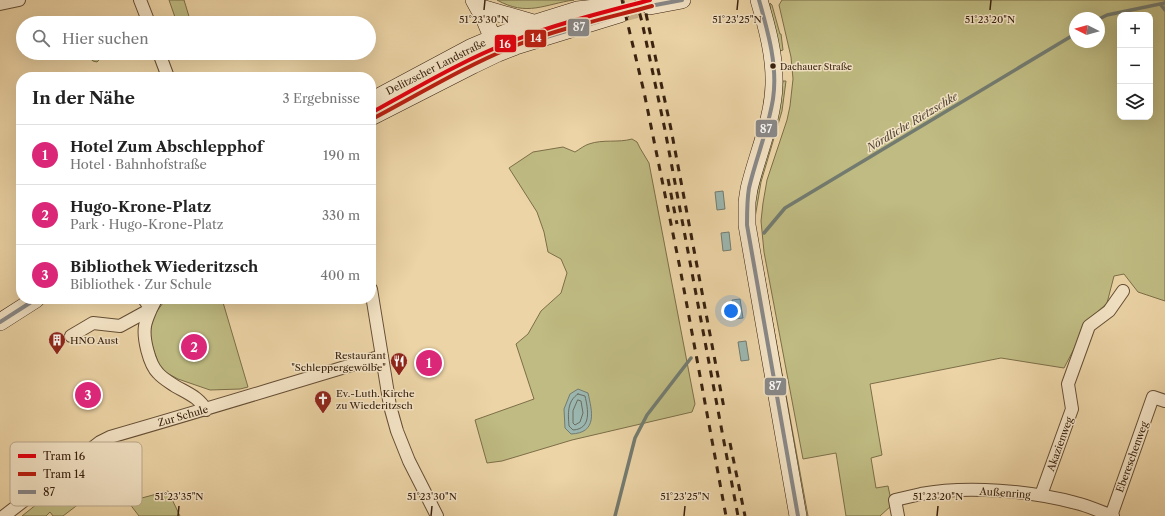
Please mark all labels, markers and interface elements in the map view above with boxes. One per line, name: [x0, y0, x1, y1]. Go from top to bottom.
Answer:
north arrow: [1069, 12, 1105, 48]
map controls: [1117, 12, 1153, 120]
button: +: [1117, 12, 1153, 48]
text: 51°23'30"N: [459, 13, 509, 26]
text: 51°23'25"N: [712, 13, 762, 26]
text: 51°23'20"N: [965, 13, 1015, 26]
search box: [16, 16, 376, 60]
line badge: 87: [567, 18, 590, 37]
text: 87: [573, 20, 586, 34]
icon: search: [30, 27, 52, 49]
text: Hier suchen: [62, 29, 149, 48]
line badge: 14: [524, 29, 547, 48]
text: 14: [530, 31, 542, 45]
line badge: 16: [494, 34, 517, 53]
street label: Delitzscher Landstraße: [384, 36, 489, 98]
text: 16: [499, 37, 511, 51]
button: −: [1117, 48, 1153, 84]
marker: Dachauer Straße: [768, 61, 778, 71]
place label: Dachauer Straße: [780, 61, 852, 72]
button: layers: [1117, 84, 1153, 120]
text: In der Nähe: [32, 88, 135, 108]
water label: Nördliche Rietzschke: [863, 89, 961, 155]
text: 3 Ergebnisse: [282, 90, 360, 106]
line badge: 87: [755, 119, 778, 138]
text: 87: [760, 122, 773, 136]
text: Hotel Zum Abschlepphof: [70, 137, 263, 156]
text: 1: [42, 147, 48, 163]
text: 190 m: [323, 147, 360, 163]
text: Hotel · Bahnhofstraße: [70, 156, 207, 172]
text: Hugo-Krone-Platz: [70, 197, 211, 216]
text: 2: [41, 207, 49, 223]
text: 330 m: [322, 207, 360, 223]
text: Park · Hugo-Krone-Platz: [70, 216, 223, 232]
text: Bibliothek Wiederitzsch: [70, 257, 258, 276]
text: 3: [41, 267, 49, 283]
text: 400 m: [320, 267, 360, 283]
text: Bibliothek · Zur Schule: [70, 276, 212, 292]
your location: [721, 301, 741, 321]
building icon: HNO Aust: [47, 330, 67, 355]
pin: 2: [181, 332, 207, 362]
place label: HNO Aust: [70, 334, 119, 347]
pin: 1: [416, 348, 442, 378]
place label: Restaurant "Schleppergewölbe": [291, 349, 386, 374]
restaurant icon: Restaurant "Schleppergewölbe": [389, 351, 409, 376]
line badge: 87: [764, 377, 787, 396]
text: 87: [769, 379, 782, 393]
pin: 3: [75, 380, 101, 410]
place label: Ev.-Luth. Kirche zu Wiederitzsch: [336, 387, 415, 412]
church icon: Ev.-Luth. Kirche zu Wiederitzsch: [313, 389, 333, 414]
street label: Zur Schule: [156, 403, 210, 429]
street label: Akazienweg: [1044, 414, 1076, 474]
street label: Ebereschenweg: [1113, 419, 1151, 494]
legend: [10, 442, 142, 506]
text: Tram 16: [43, 449, 86, 463]
text: Tram 14: [43, 467, 85, 481]
text: 87: [43, 485, 56, 499]
street label: Außenring: [978, 485, 1032, 501]
text: 51°23'35"N: [154, 490, 204, 503]
text: 51°23'30"N: [407, 490, 457, 503]
text: 51°23'25"N: [660, 490, 710, 503]
text: 51°23'20"N: [913, 490, 963, 503]

